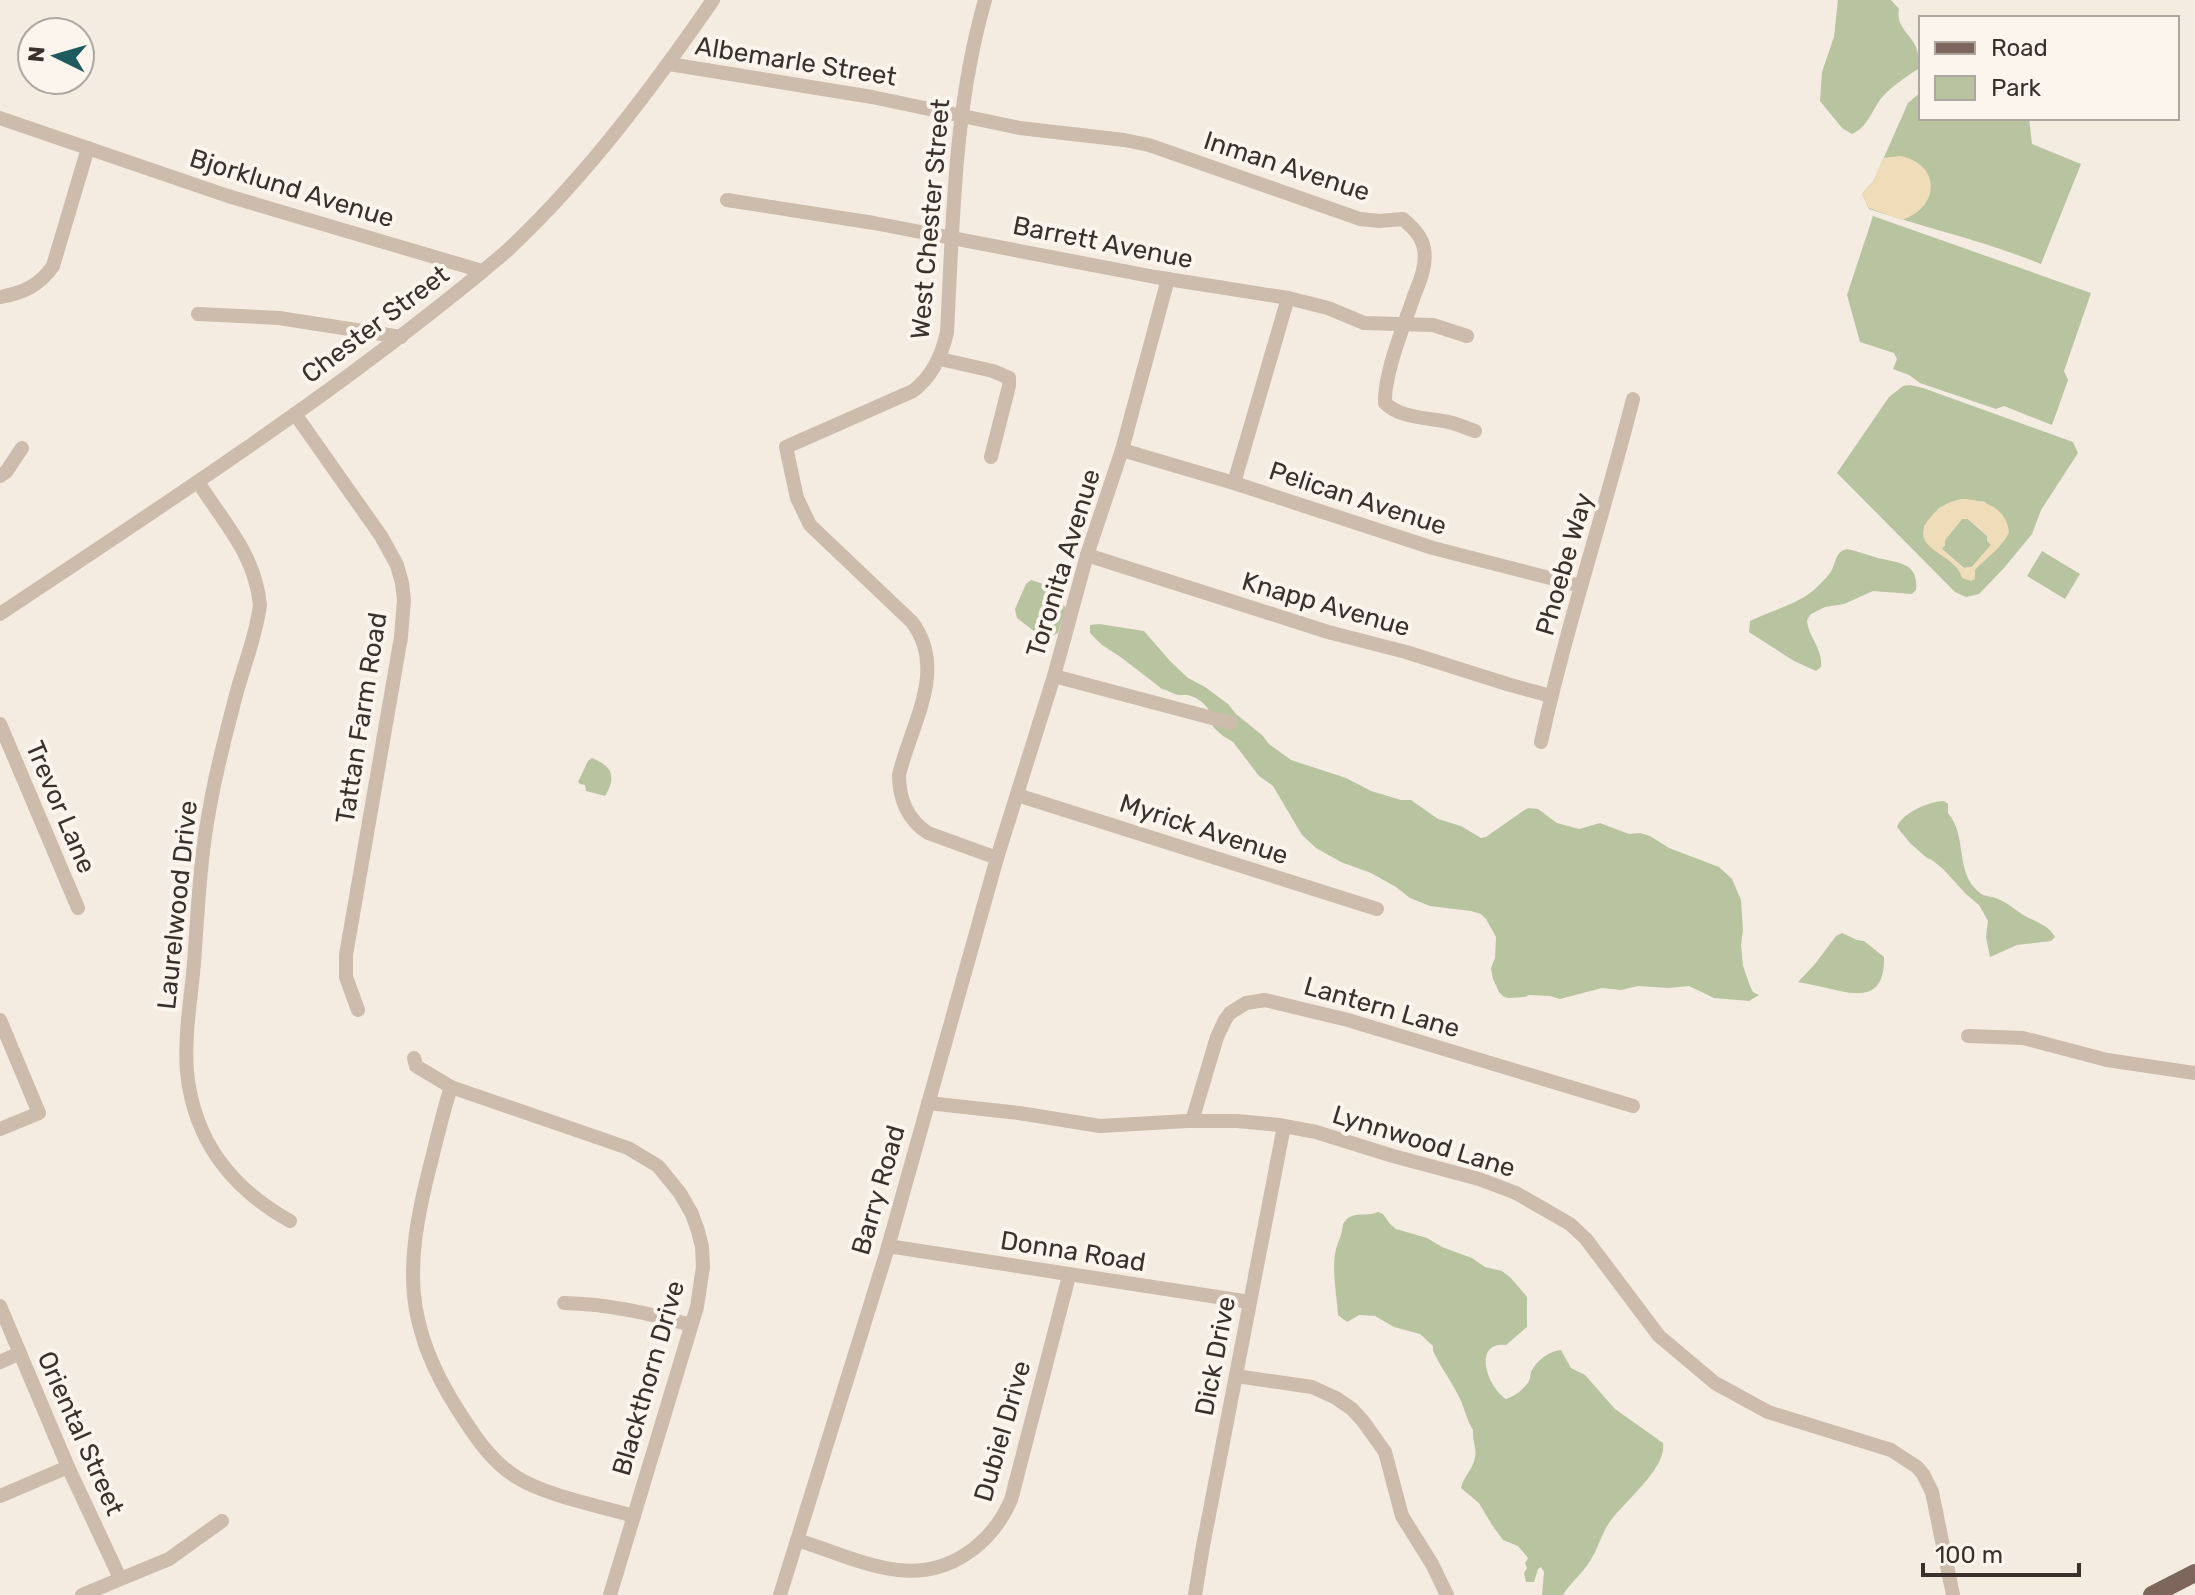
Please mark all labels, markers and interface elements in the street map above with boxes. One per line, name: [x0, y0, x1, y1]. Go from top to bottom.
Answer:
north arrow: [16, 16, 96, 96]
legend: [1919, 16, 2179, 120]
street label: Albemarle Street: [693, 30, 899, 93]
text: Road: [1991, 34, 2048, 62]
text: N: [22, 45, 51, 63]
text: Park: [1991, 74, 2042, 102]
street label: West Chester Street: [905, 98, 956, 340]
street label: Inman Avenue: [1200, 125, 1374, 208]
street label: Bjorklund Avenue: [186, 143, 398, 234]
street label: Barrett Avenue: [1010, 210, 1196, 275]
street label: Chester Street: [295, 259, 455, 390]
street label: Pelican Avenue: [1265, 455, 1451, 542]
street label: Toronita Avenue: [1020, 465, 1107, 661]
street label: Phoebe Way: [1529, 489, 1600, 639]
street label: Knapp Avenue: [1238, 566, 1414, 643]
street label: Tattan Farm Road: [329, 610, 393, 826]
street label: Trevor Lane: [19, 736, 102, 878]
street label: Myrick Avenue: [1116, 788, 1292, 871]
street label: Laurelwood Drive: [151, 799, 204, 1011]
street label: Lantern Lane: [1300, 970, 1463, 1045]
street label: Lynnwood Lane: [1329, 1099, 1519, 1184]
street label: Barry Road: [845, 1122, 912, 1258]
street label: Donna Road: [998, 1225, 1148, 1278]
street label: Blackthorn Drive: [606, 1277, 691, 1479]
street label: Dick Drive: [1189, 1294, 1242, 1418]
street label: Oriental Street: [31, 1346, 131, 1520]
street label: Dubiel Drive: [968, 1357, 1037, 1505]
scale bar: [1923, 1527, 2079, 1577]
text: 100 m: [1935, 1541, 2003, 1569]

